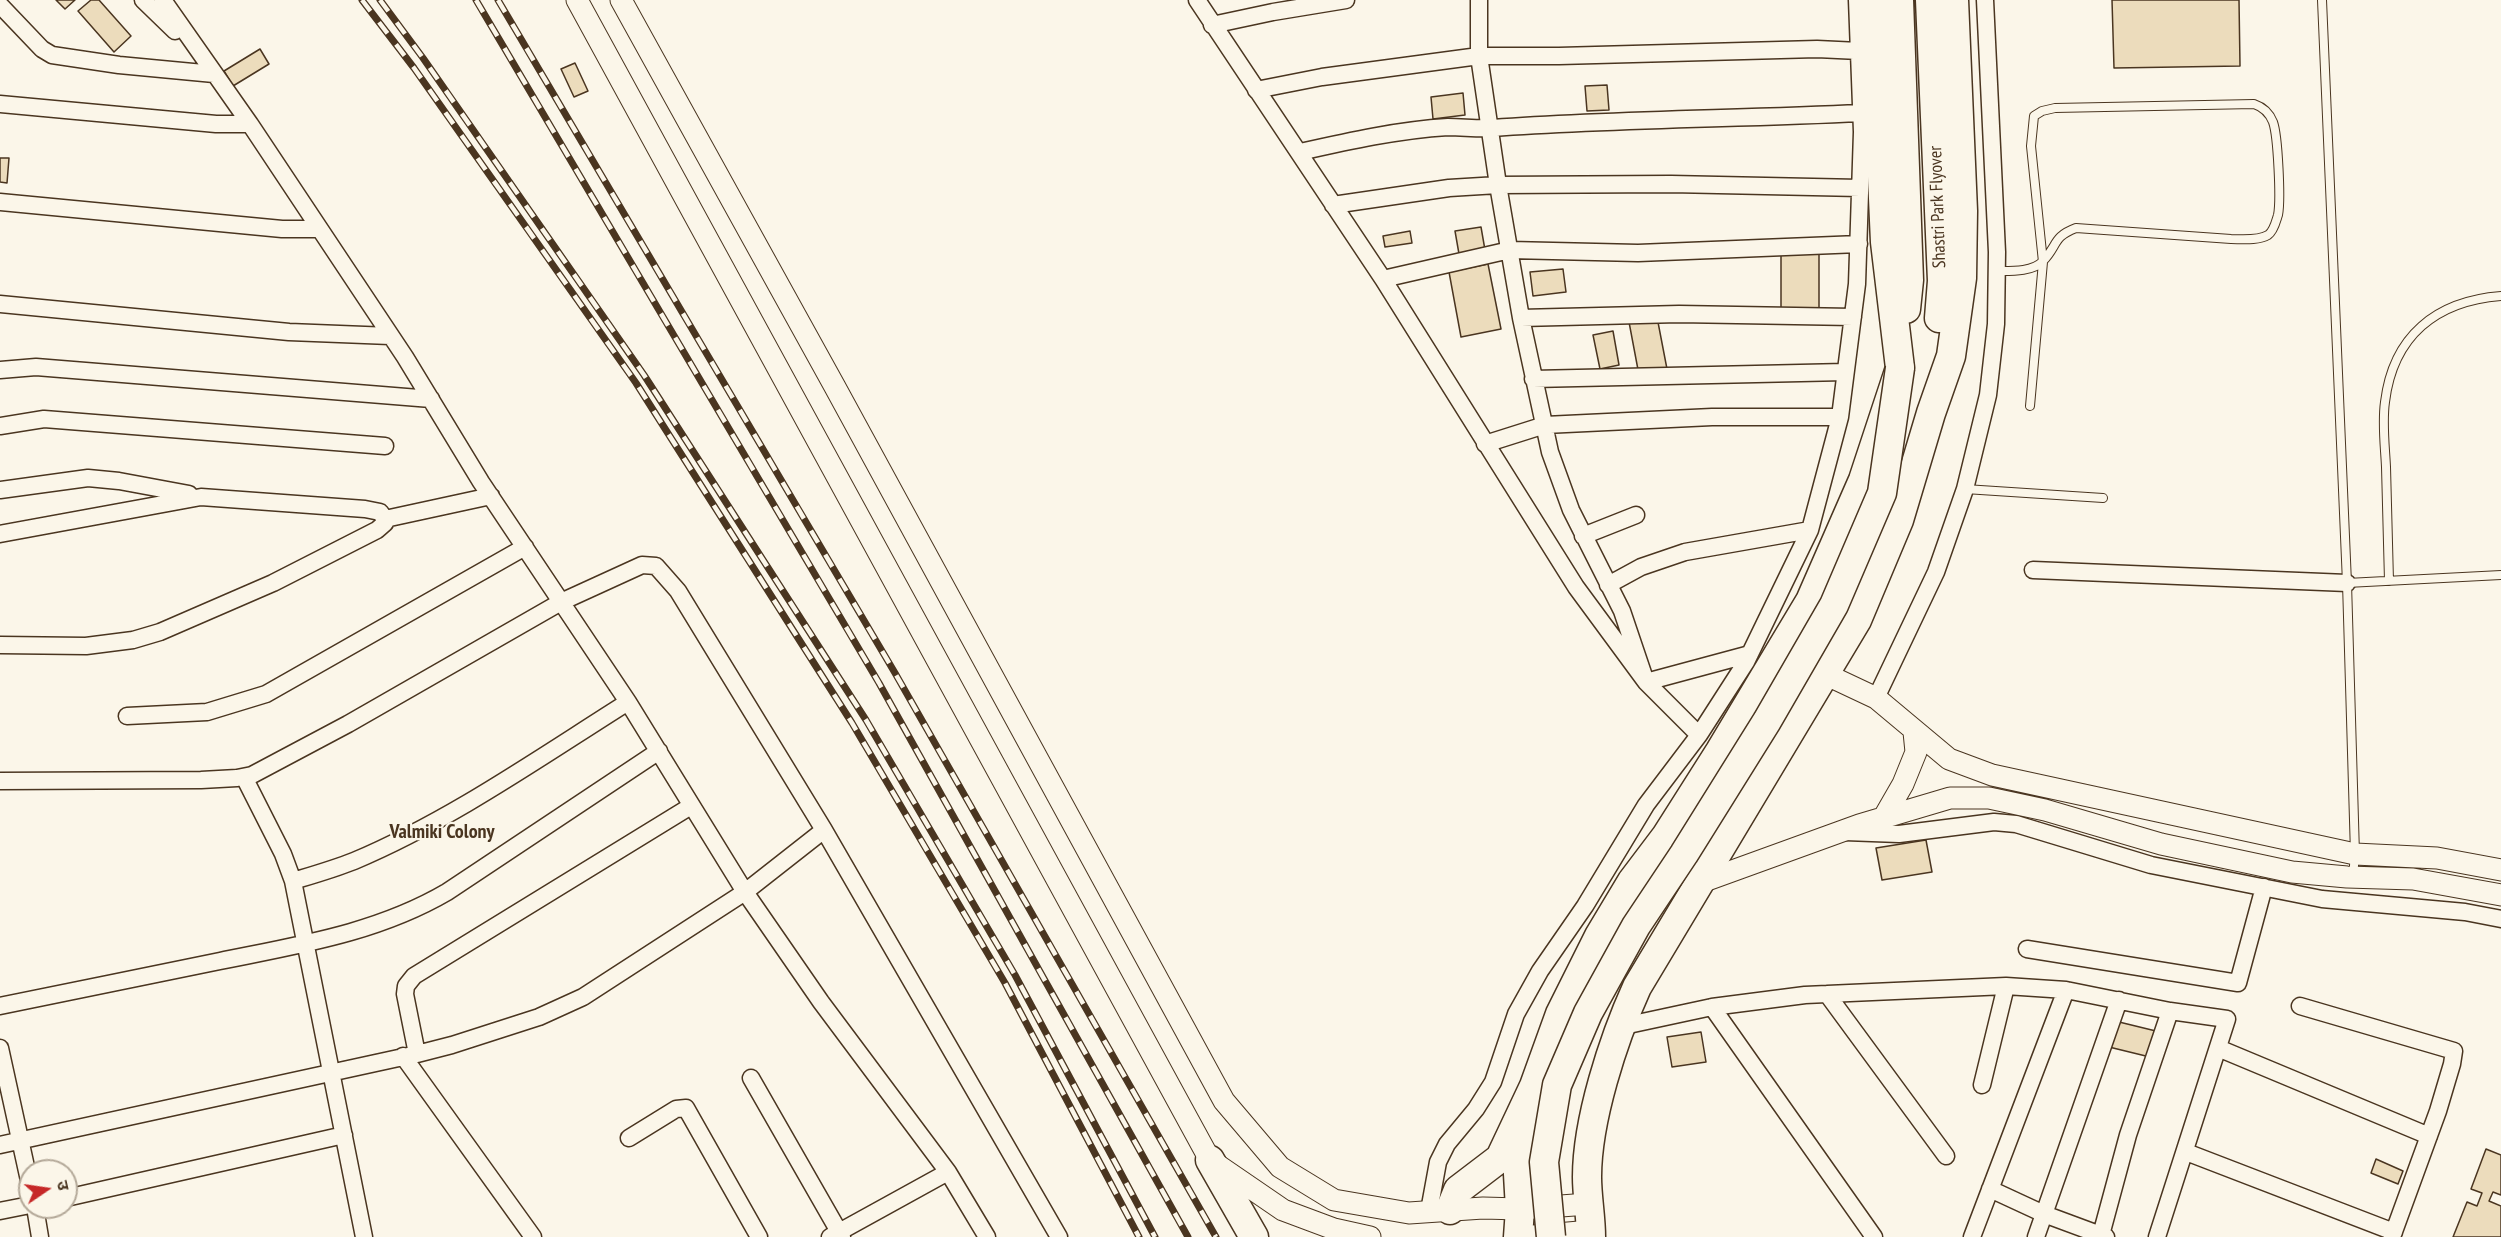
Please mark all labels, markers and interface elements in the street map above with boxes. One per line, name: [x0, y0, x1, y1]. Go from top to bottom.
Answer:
street label: Shastri Park Flyover: [1925, 145, 1951, 269]
district label: Valmiki Colony: [389, 820, 495, 844]
north arrow: [18, 1159, 78, 1219]
text: उ: [53, 1179, 74, 1192]

